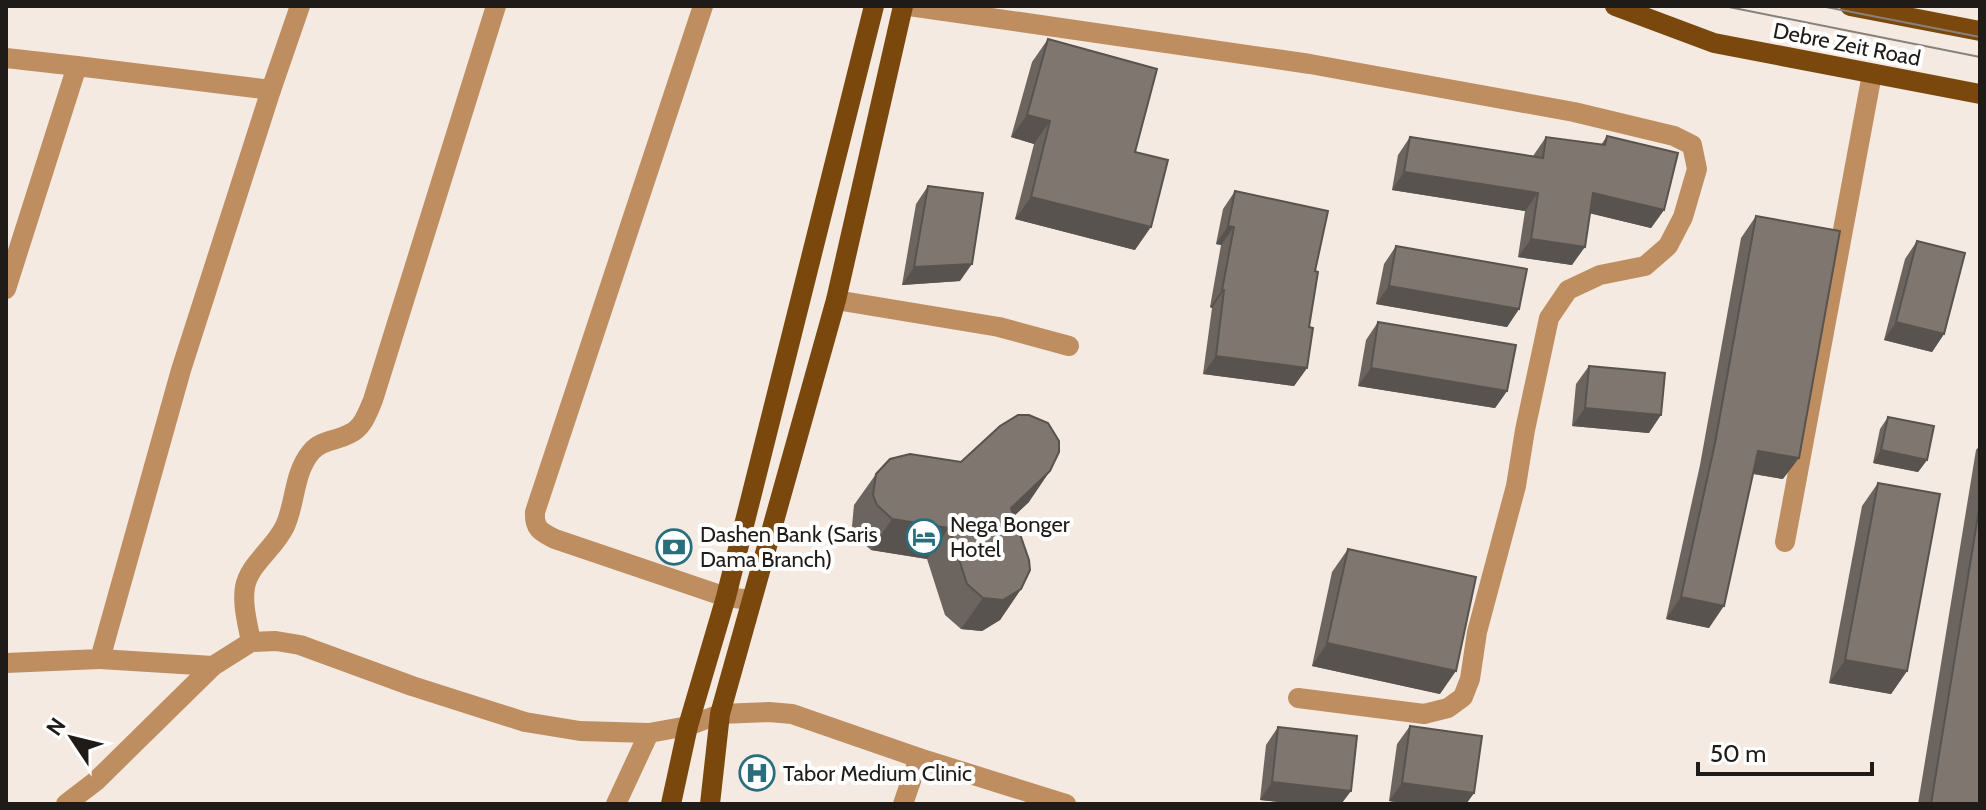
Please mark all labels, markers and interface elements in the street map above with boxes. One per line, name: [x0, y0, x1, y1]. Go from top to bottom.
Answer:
street label: Debre Zeit Road: [1771, 17, 1923, 72]
place label: Nega Bonger Hotel: [950, 511, 1070, 563]
hotel icon: Nega Bonger Hotel: [905, 518, 943, 556]
place label: Dashen Bank (Saris Dama Branch): [700, 521, 878, 573]
bank icon: Dashen Bank (Saris Dama Branch): [655, 528, 693, 566]
north arrow: [32, 698, 112, 778]
text: N: [41, 713, 72, 741]
scale bar: [1698, 726, 1872, 776]
text: 50 m: [1710, 739, 1766, 768]
hospital icon: Tabor Medium Clinic: [738, 754, 776, 792]
place label: Tabor Medium Clinic: [783, 760, 972, 787]

